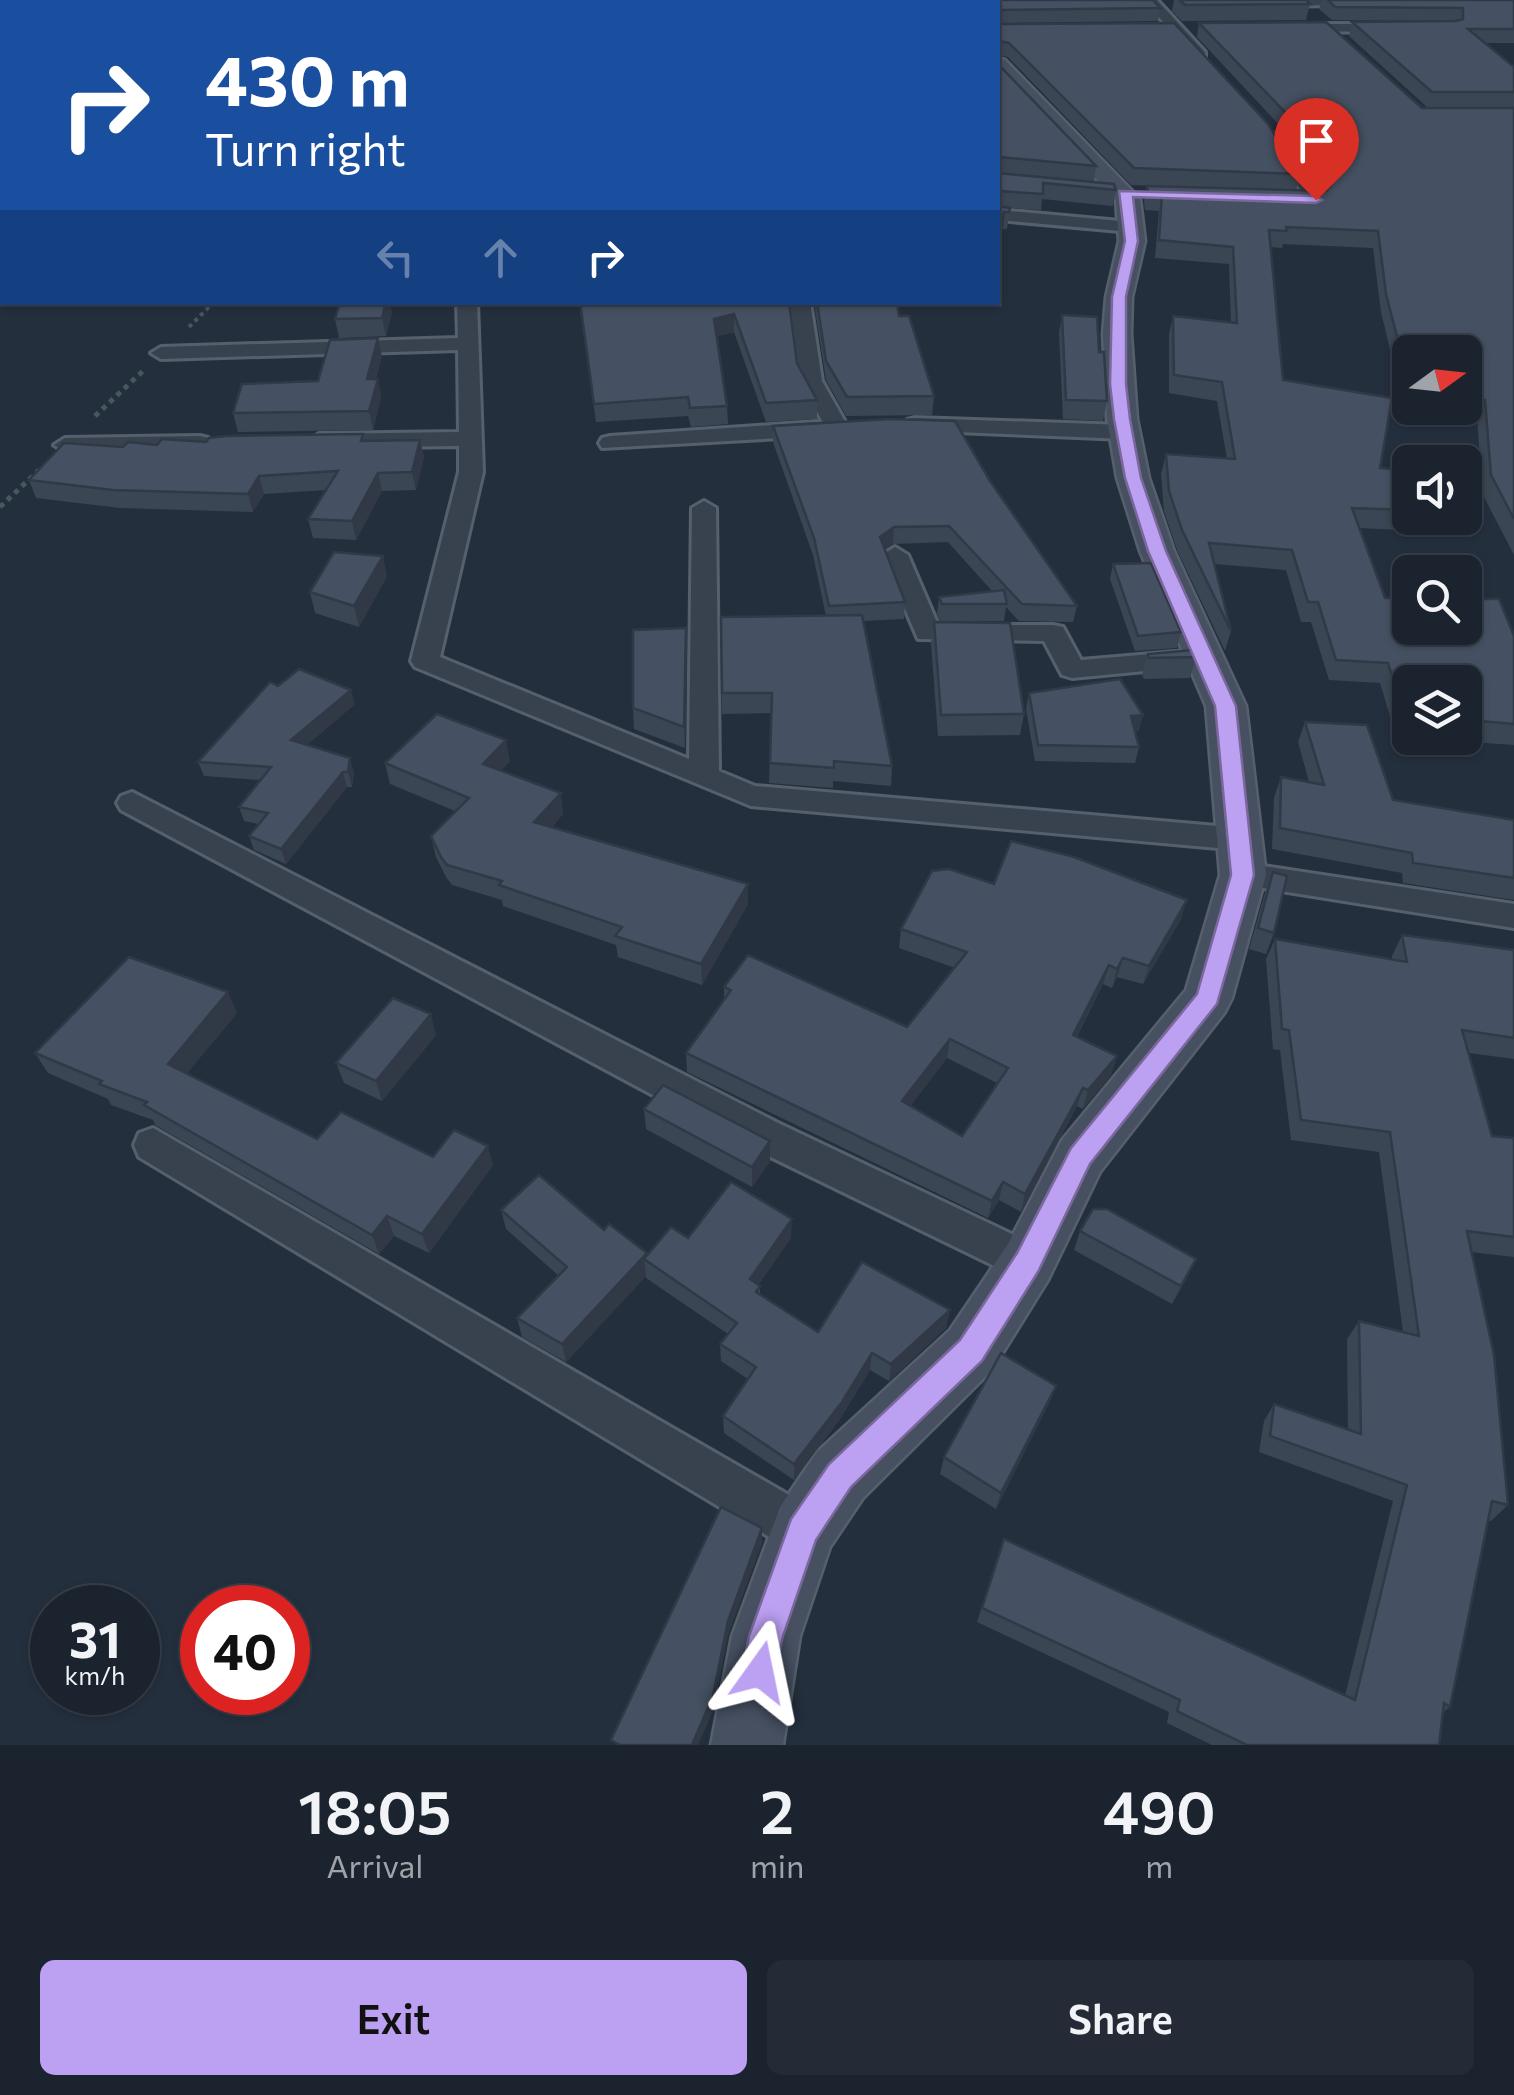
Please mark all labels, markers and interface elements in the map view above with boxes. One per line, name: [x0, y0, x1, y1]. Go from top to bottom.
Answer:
text: 430 m: [205, 35, 410, 120]
icon: right: [40, 40, 170, 170]
pin: [1274, 98, 1359, 201]
icon: arrive: [1289, 113, 1344, 168]
text: Turn right: [205, 120, 406, 175]
icon: left: [368, 230, 423, 285]
icon: ahead: [473, 230, 528, 285]
icon: right: [578, 230, 633, 285]
north arrow: [1392, 335, 1482, 425]
map controls: [1392, 335, 1482, 755]
button: sound: [1392, 445, 1482, 535]
button: search: [1392, 555, 1482, 645]
button: layers: [1392, 665, 1482, 755]
speed limit sign: 40: [180, 1585, 310, 1715]
text: 31: [69, 1607, 121, 1668]
position arrow: [708, 1620, 812, 1724]
text: km/h: [65, 1660, 125, 1690]
text: 18:05: [298, 1773, 452, 1846]
text: 2: [760, 1773, 794, 1846]
text: 490: [1103, 1773, 1216, 1846]
text: Arrival: [327, 1845, 423, 1885]
text: min: [750, 1845, 804, 1885]
text: m: [1145, 1845, 1173, 1885]
button: Exit: [40, 1960, 747, 2075]
button: Share: [767, 1960, 1474, 2075]

